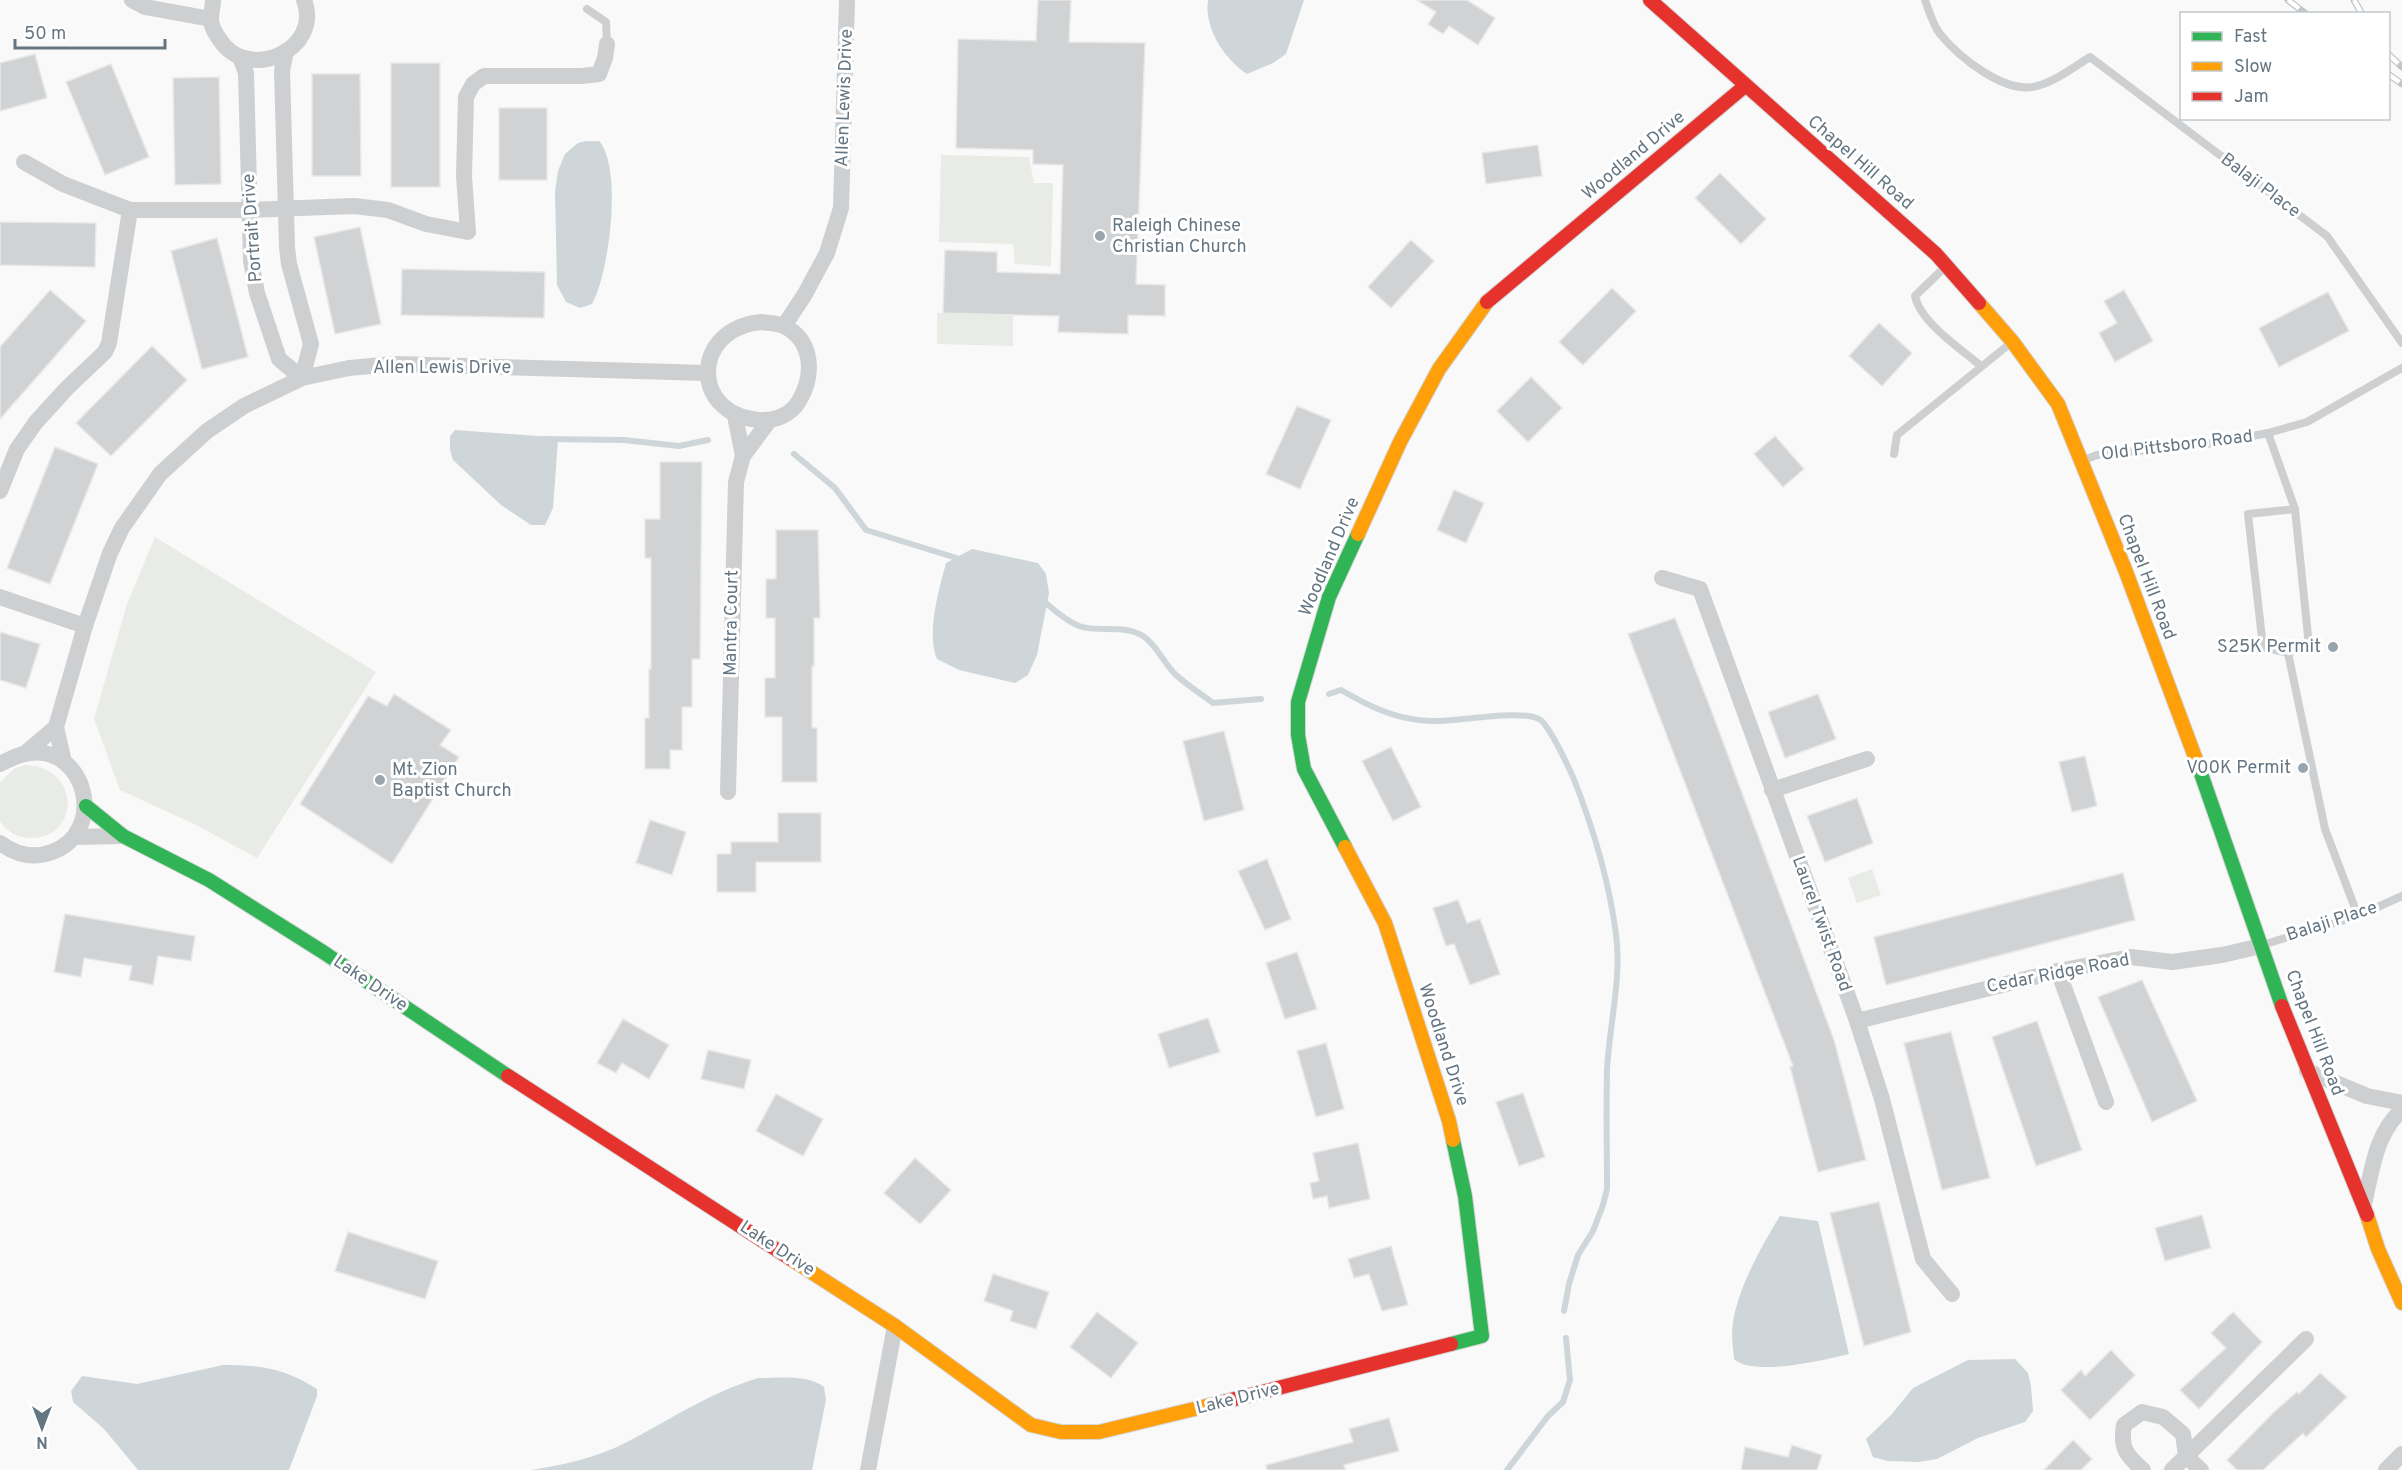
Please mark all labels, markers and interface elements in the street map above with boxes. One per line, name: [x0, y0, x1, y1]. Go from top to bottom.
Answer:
scale bar: [15, 12, 165, 50]
legend: [2180, 12, 2390, 120]
text: 50 m: [24, 23, 66, 46]
text: Fast: [2234, 26, 2267, 49]
street label: Allen Lewis Drive: [831, 29, 859, 167]
text: Slow: [2234, 56, 2272, 79]
text: Jam: [2234, 86, 2269, 109]
street label: Woodland Drive: [1578, 106, 1690, 206]
street label: Chapel Hill Road: [1802, 111, 1918, 215]
street label: Balaji Place: [2215, 148, 2305, 224]
street label: Portrait Drive: [238, 173, 268, 283]
place label: Raleigh Chinese Christian Church: [1112, 215, 1247, 259]
marker: Raleigh Chinese Christian Church: [1093, 229, 1107, 243]
street label: Allen Lewis Drive: [373, 357, 511, 380]
street label: Old Pittsboro Road: [2100, 425, 2254, 467]
street label: Woodland Drive: [1295, 494, 1365, 620]
street label: Chapel Hill Road: [2111, 511, 2181, 643]
street label: Mantra Court: [720, 570, 744, 676]
place label: S25K Permit: [2217, 636, 2321, 659]
marker: S25K Permit: [2326, 640, 2340, 654]
place label: V00K Permit: [2186, 757, 2291, 780]
place label: Mt. Zion Baptist Church: [392, 759, 512, 803]
marker: V00K Permit: [2296, 761, 2310, 775]
marker: Mt. Zion Baptist Church: [373, 773, 387, 787]
street label: Laurel Twist Road: [1786, 853, 1856, 995]
street label: Balaji Place: [2284, 897, 2380, 947]
street label: Cedar Ridge Road: [1985, 949, 2131, 999]
street label: Lake Drive: [328, 951, 412, 1017]
street label: Chapel Hill Road: [2279, 967, 2349, 1099]
street label: Woodland Drive: [1412, 981, 1474, 1109]
street label: Lake Drive: [735, 1216, 819, 1282]
street label: Lake Drive: [1194, 1378, 1282, 1420]
north arrow: [12, 1398, 72, 1458]
text: N: [36, 1431, 48, 1451]

